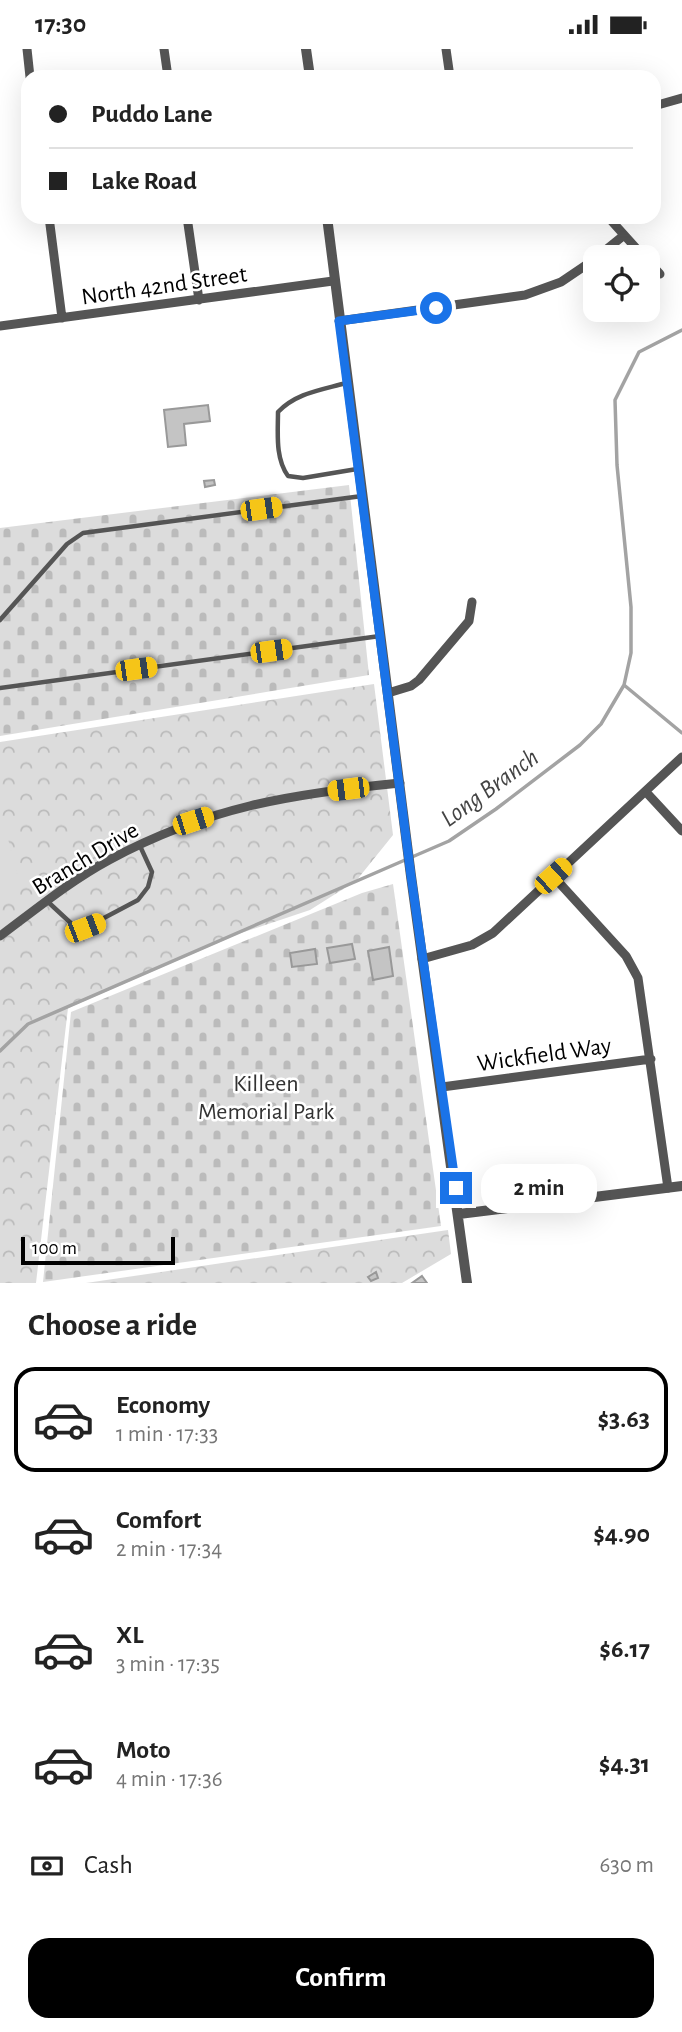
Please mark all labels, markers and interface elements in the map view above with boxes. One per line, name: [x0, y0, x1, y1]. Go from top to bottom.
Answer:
text: 17:30: [35, 11, 86, 37]
text: Puddo Lane: [91, 101, 213, 127]
text: Lake Road: [91, 168, 197, 194]
map controls: [583, 245, 660, 322]
button: locate: [583, 245, 660, 322]
street label: North 42nd Street: [80, 262, 249, 309]
route start: [420, 292, 452, 324]
car: [239, 496, 284, 522]
car: [249, 638, 294, 664]
car: [114, 656, 159, 682]
water label: Long Branch: [436, 744, 543, 832]
car: [326, 776, 371, 802]
car: [170, 805, 217, 837]
street label: Branch Drive: [28, 818, 143, 900]
car: [531, 854, 576, 898]
car: [62, 911, 109, 945]
street label: Wickfield Way: [475, 1034, 613, 1076]
park label: Killeen Memorial Park: [198, 1072, 334, 1124]
callout: 2 min: [480, 1163, 596, 1213]
route end: [440, 1172, 472, 1204]
text: 2 min: [513, 1177, 565, 1200]
scale bar: [21, 1234, 175, 1266]
text: 100 m: [32, 1239, 77, 1258]
text: Choose a ride: [28, 1309, 197, 1341]
icon: car: [32, 1388, 95, 1451]
text: Economy: [116, 1392, 210, 1418]
text: $3.63: [597, 1406, 650, 1432]
text: 1 min · 17:33: [116, 1423, 218, 1446]
icon: car: [32, 1503, 95, 1566]
text: Comfort: [116, 1507, 201, 1533]
text: $4.90: [593, 1521, 650, 1547]
text: 2 min · 17:34: [116, 1538, 222, 1561]
icon: car: [32, 1618, 95, 1681]
text: XL: [116, 1622, 143, 1648]
text: $6.17: [599, 1636, 650, 1662]
text: 3 min · 17:35: [116, 1653, 220, 1676]
icon: car: [32, 1733, 95, 1796]
text: Moto: [116, 1737, 171, 1763]
text: $4.31: [599, 1751, 650, 1777]
text: 4 min · 17:36: [116, 1768, 223, 1791]
icon: cash: [28, 1847, 66, 1885]
text: Cash: [84, 1852, 133, 1878]
text: 630 m: [599, 1854, 654, 1877]
button: Confirm: [28, 1938, 654, 2018]

